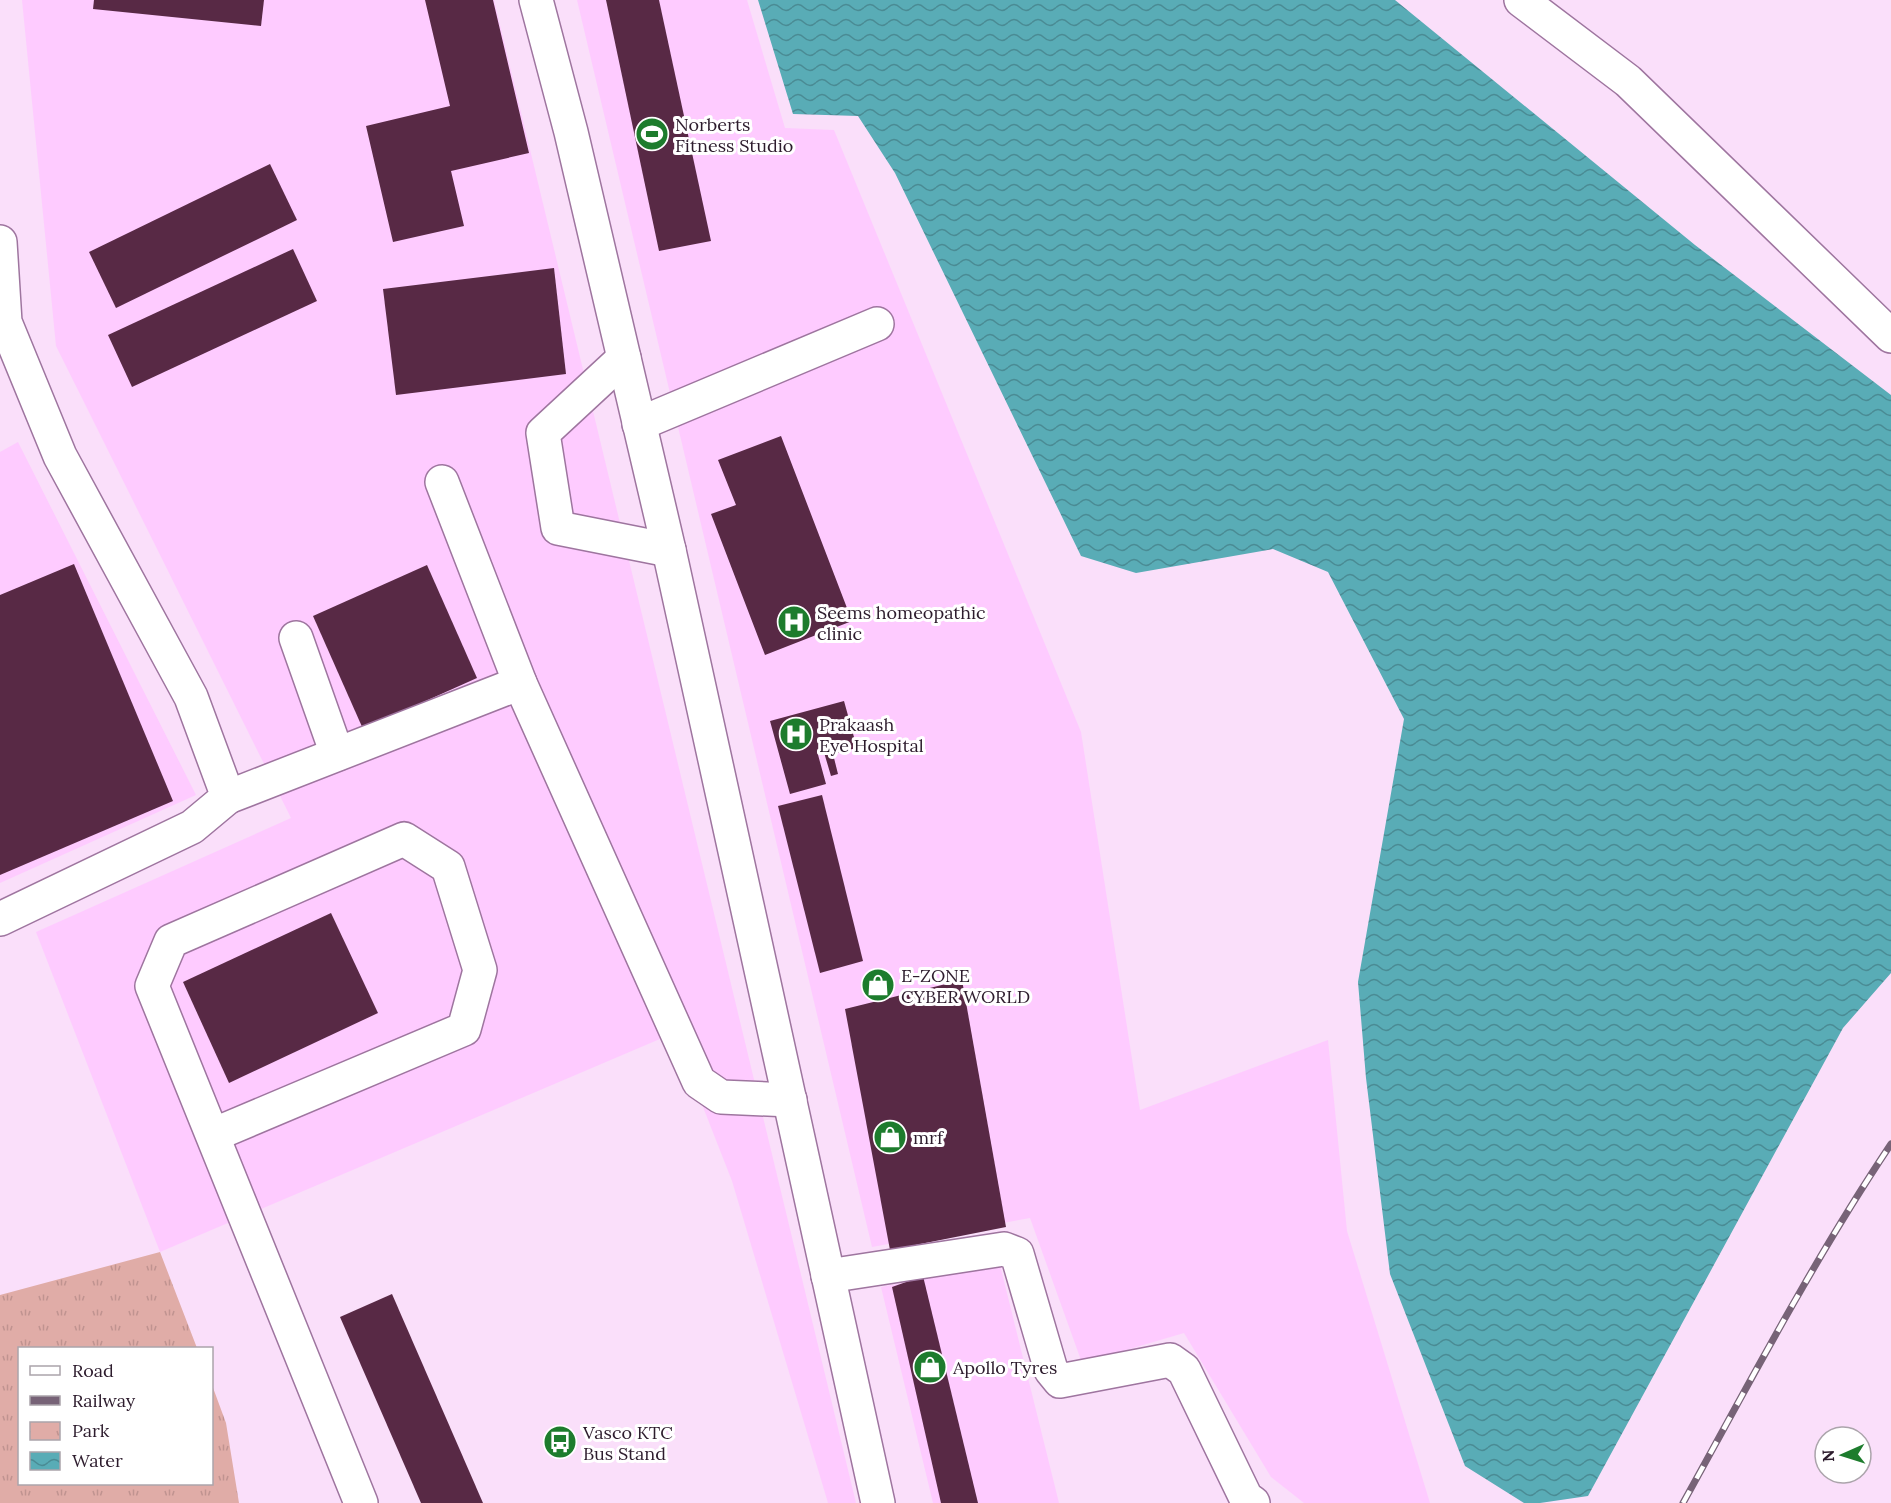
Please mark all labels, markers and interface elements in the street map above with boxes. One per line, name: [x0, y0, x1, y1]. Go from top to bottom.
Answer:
place label: Norberts Fitness Studio: [675, 113, 793, 157]
sports icon: Norberts Fitness Studio: [634, 116, 670, 152]
place label: Seems homeopathic clinic: [817, 601, 986, 645]
hospital icon: Seems homeopathic clinic: [776, 604, 812, 640]
place label: Prakaash Eye Hospital: [819, 713, 924, 757]
hospital icon: Prakaash Eye Hospital: [778, 716, 814, 752]
place label: E-ZONE CYBER WORLD: [901, 964, 1030, 1008]
shop icon: E-ZONE CYBER WORLD: [860, 967, 896, 1003]
shop icon: mrf: [872, 1119, 908, 1155]
place label: mrf: [913, 1126, 945, 1149]
legend: [18, 1347, 213, 1485]
shop icon: Apollo Tyres: [912, 1349, 948, 1385]
place label: Apollo Tyres: [952, 1356, 1057, 1379]
text: Road: [72, 1359, 114, 1382]
text: Railway: [72, 1389, 136, 1412]
text: Park: [72, 1419, 110, 1442]
place label: Vasco KTC Bus Stand: [582, 1421, 673, 1465]
bus stop icon: Vasco KTC Bus Stand: [542, 1424, 578, 1460]
north arrow: [1813, 1425, 1873, 1485]
text: Water: [72, 1449, 123, 1472]
text: N: [1818, 1449, 1838, 1462]

